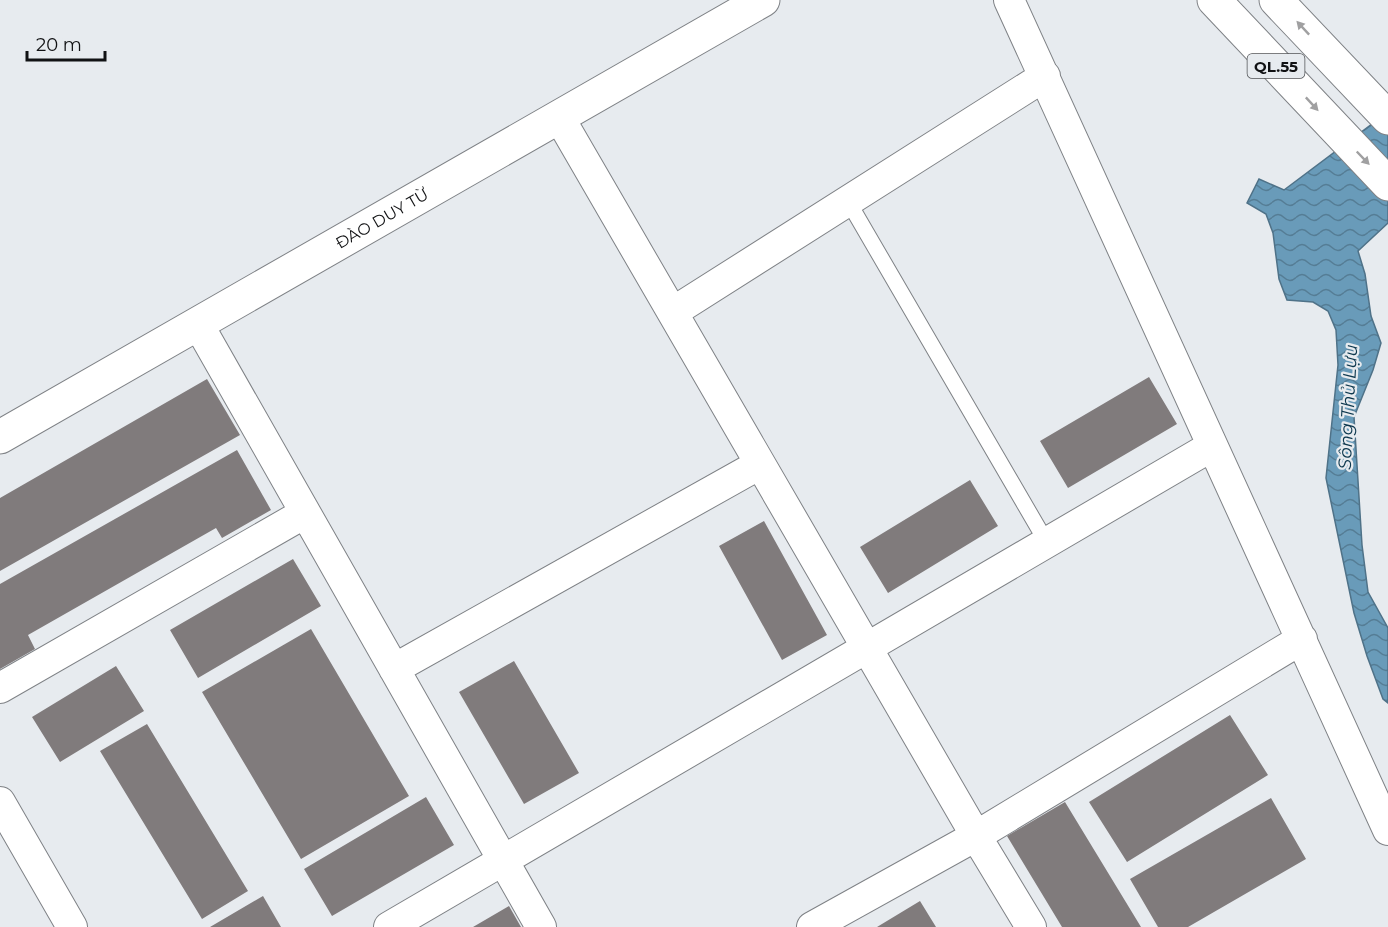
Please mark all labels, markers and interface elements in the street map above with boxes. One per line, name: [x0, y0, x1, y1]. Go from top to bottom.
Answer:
one-way arrow: [1297, 21, 1310, 36]
scale bar: [27, 24, 105, 62]
text: 20 m: [36, 34, 82, 56]
road number: QL.55: [1248, 54, 1304, 78]
one-way arrow: [1304, 96, 1318, 110]
one-way arrow: [1356, 151, 1370, 165]
street label: ĐÀO DUY TỪ: [332, 184, 432, 252]
water label: Sông Thủ Lựu: [1334, 344, 1362, 470]

